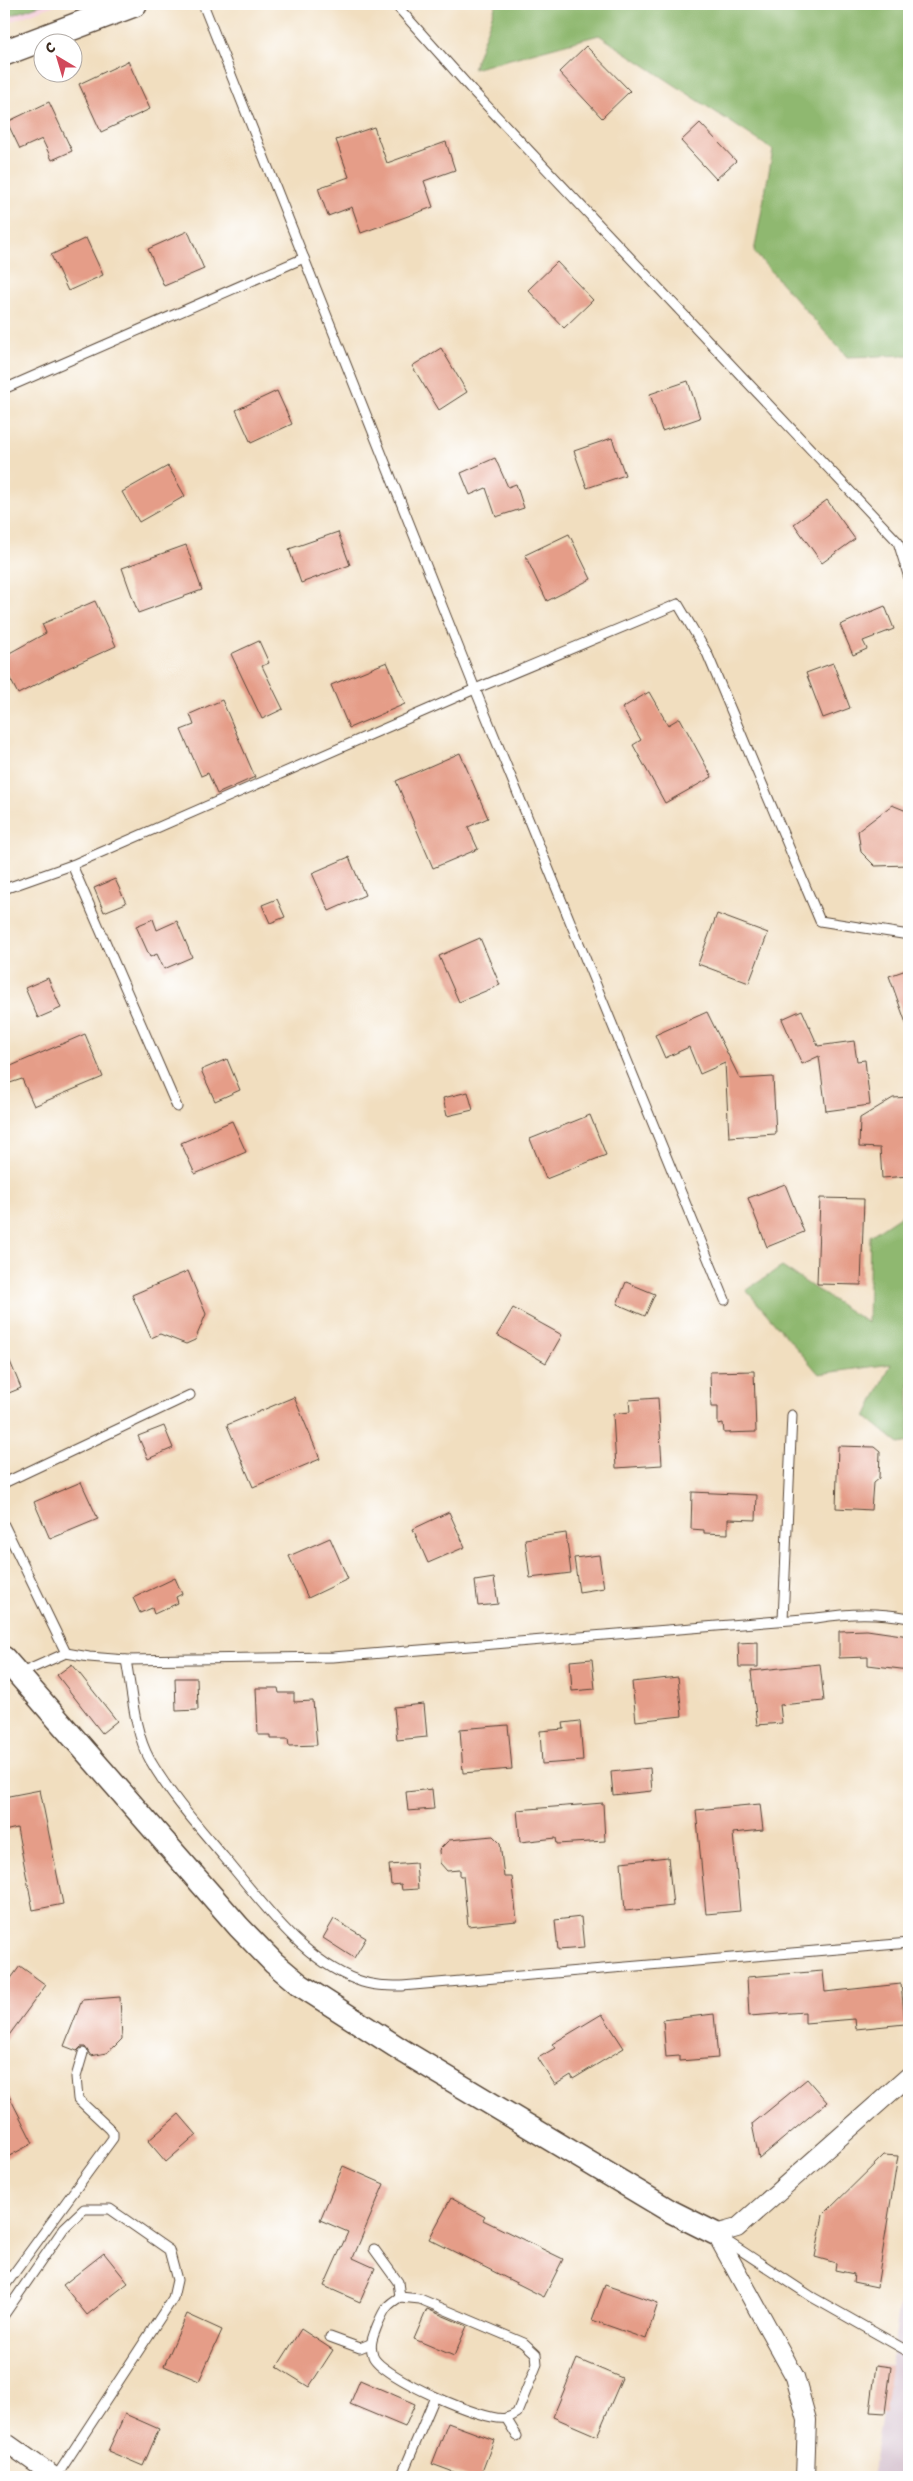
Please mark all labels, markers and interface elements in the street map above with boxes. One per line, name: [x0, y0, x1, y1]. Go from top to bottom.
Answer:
north arrow: [32, 32, 82, 82]
text: С: [41, 38, 59, 57]

